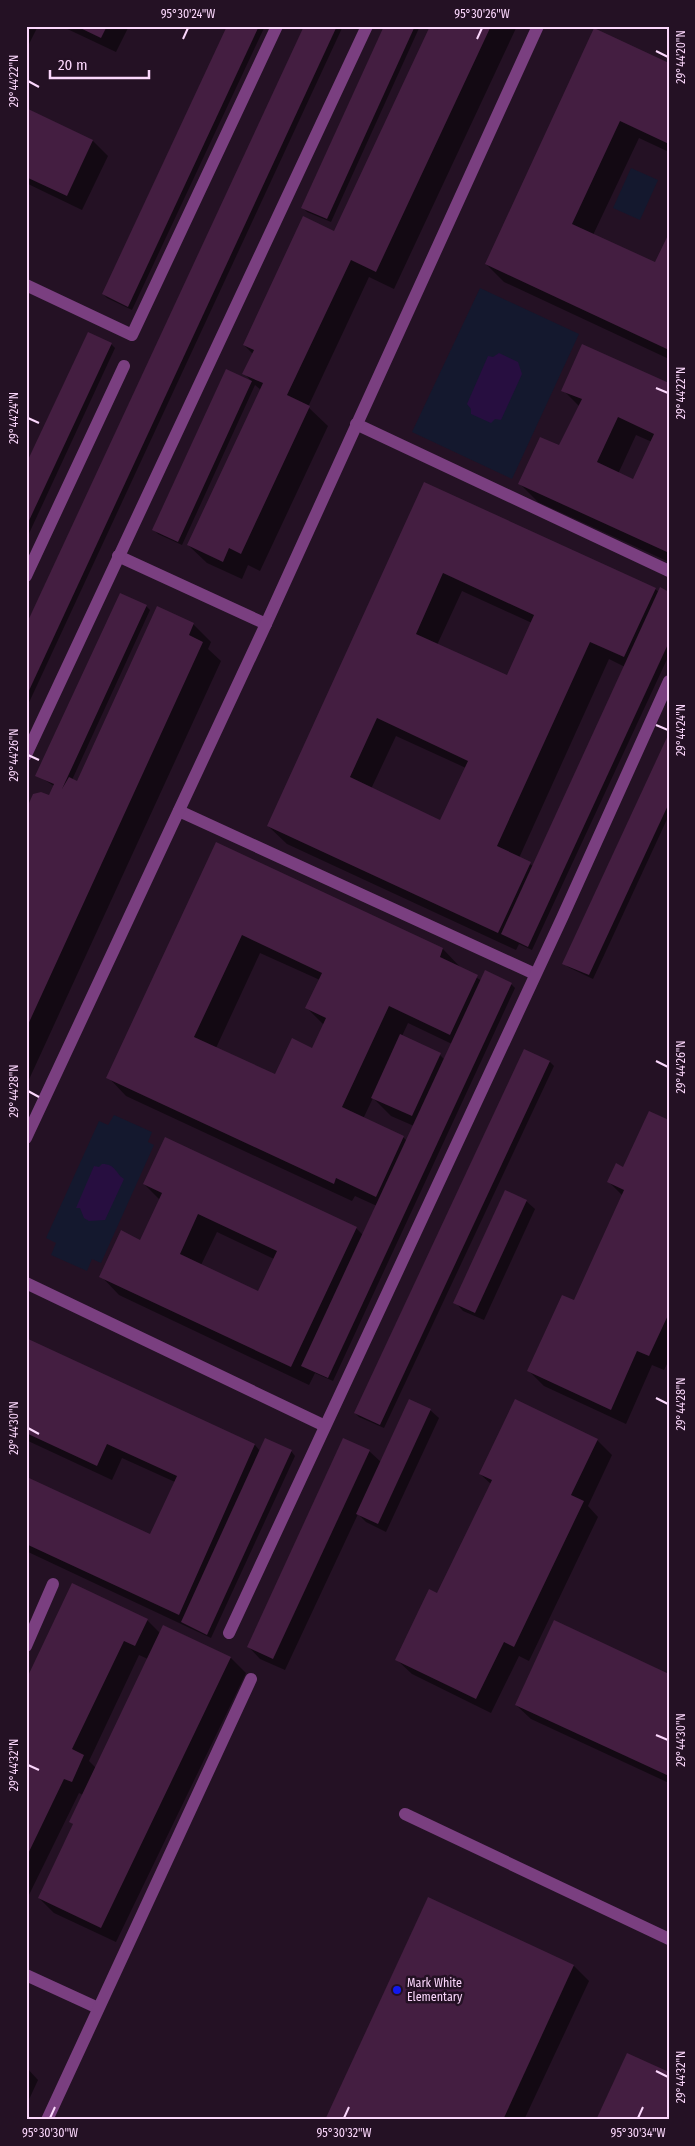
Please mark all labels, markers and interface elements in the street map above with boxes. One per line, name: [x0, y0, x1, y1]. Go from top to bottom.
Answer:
text: 95°30'24"W: [161, 7, 215, 21]
text: 95°30'26"W: [454, 7, 510, 21]
text: 29°44'20"N: [674, 30, 688, 84]
scale bar: [50, 48, 149, 80]
text: 29°44'22"N: [7, 55, 21, 107]
text: 20 m: [58, 56, 88, 74]
text: 29°44'22"N: [674, 367, 688, 419]
text: 29°44'24"N: [7, 392, 21, 444]
text: 29°44'24"N: [674, 704, 688, 756]
text: 29°44'26"N: [7, 729, 21, 781]
text: 29°44'26"N: [674, 1041, 688, 1093]
text: 29°44'28"N: [7, 1064, 21, 1118]
text: 29°44'28"N: [674, 1377, 688, 1431]
text: 29°44'30"N: [7, 1401, 21, 1455]
text: 29°44'30"N: [674, 1713, 688, 1767]
text: 29°44'32"N: [7, 1739, 21, 1791]
place label: Mark White Elementary: [407, 1976, 463, 2004]
marker: Mark White Elementary: [391, 1984, 403, 1996]
text: 29°44'32"N: [674, 2051, 688, 2103]
text: 95°30'30"W: [22, 2126, 78, 2140]
text: 95°30'32"W: [317, 2126, 371, 2140]
text: 95°30'34"W: [611, 2126, 665, 2140]

